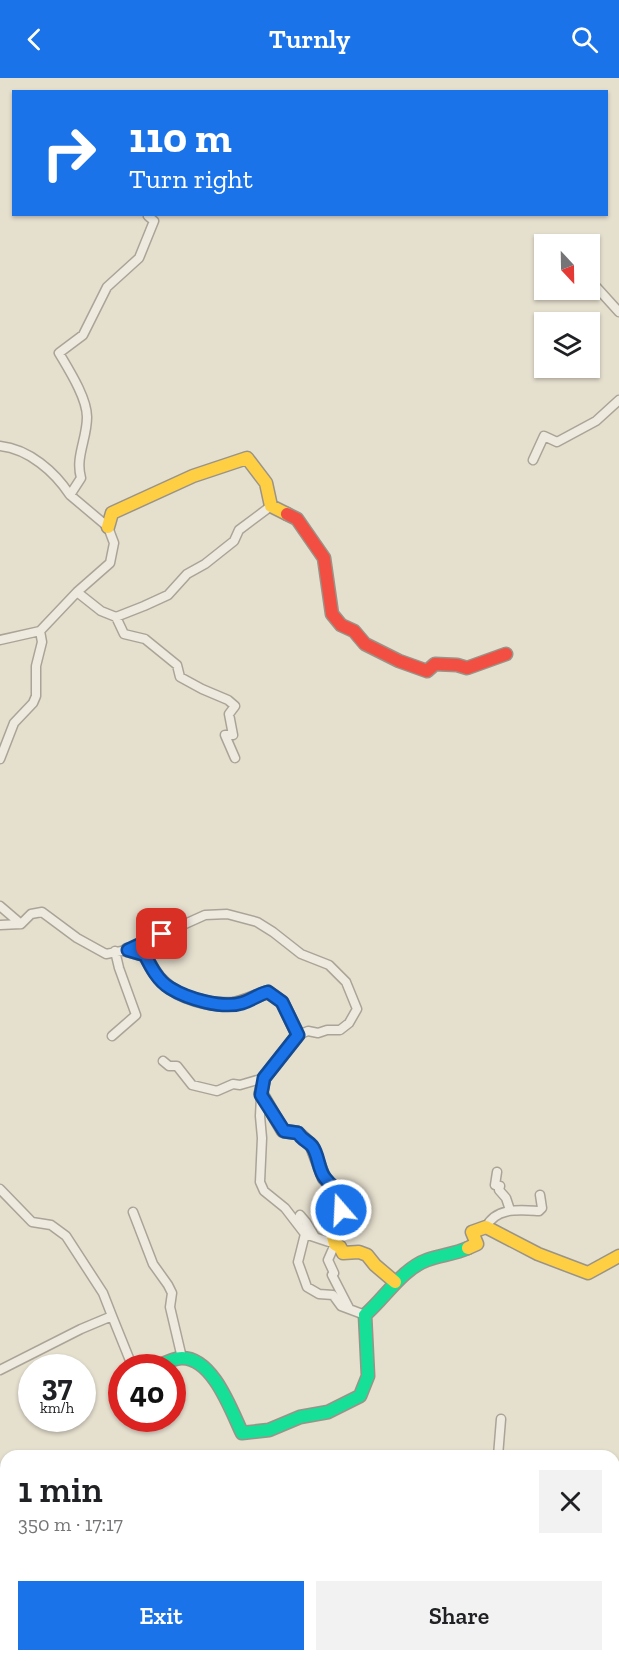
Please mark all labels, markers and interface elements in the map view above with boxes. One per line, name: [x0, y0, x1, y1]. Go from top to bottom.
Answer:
icon: back: [18, 23, 51, 56]
text: Turnly: [269, 23, 350, 55]
icon: search: [568, 23, 601, 56]
text: 110 m: [129, 112, 232, 163]
icon: right: [30, 114, 108, 192]
text: Turn right: [129, 163, 253, 195]
north arrow: [534, 234, 600, 300]
map controls: [534, 234, 600, 378]
button: layers: [534, 312, 600, 378]
pin: [136, 908, 187, 959]
icon: arrive: [145, 917, 178, 950]
position arrow: [309, 1178, 373, 1242]
speed limit sign: 40: [108, 1354, 186, 1432]
text: 37: [42, 1368, 72, 1404]
text: km/h: [40, 1399, 74, 1417]
text: 1 min: [18, 1468, 103, 1511]
button: close: [539, 1470, 602, 1533]
text: 350 m · 17:17: [18, 1512, 123, 1536]
button: Exit: [18, 1581, 304, 1650]
button: Share: [316, 1581, 602, 1650]

